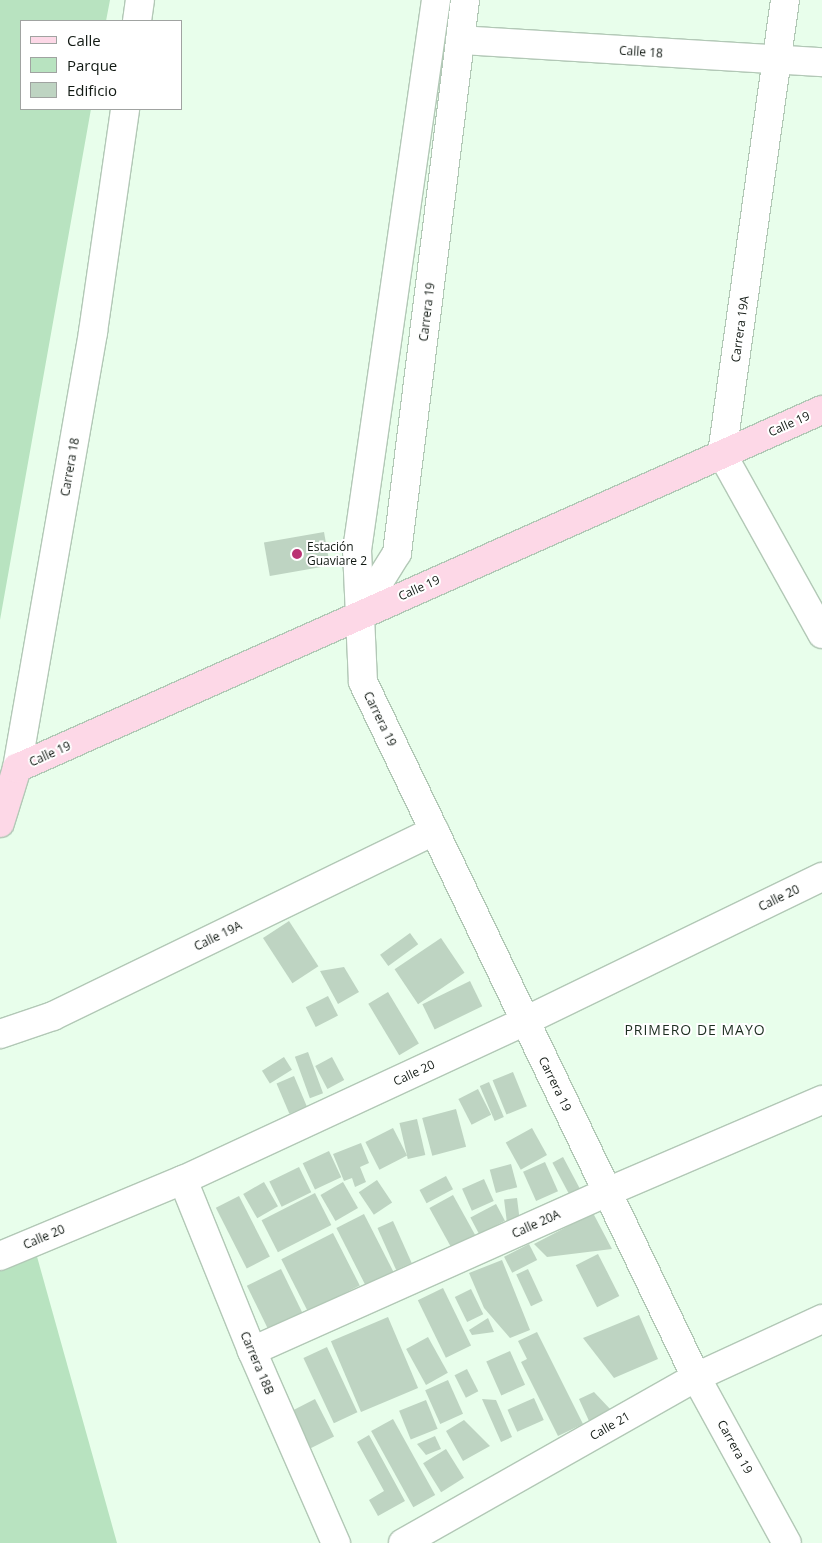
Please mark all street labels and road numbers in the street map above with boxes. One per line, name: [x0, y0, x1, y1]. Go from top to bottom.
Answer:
street label: Calle 18: [619, 43, 663, 61]
street label: Carrera 19: [416, 282, 438, 342]
street label: Carrera 19A: [728, 295, 752, 363]
street label: Calle 19: [766, 409, 812, 439]
street label: Carrera 18: [58, 437, 82, 497]
street label: Calle 19: [396, 573, 442, 603]
street label: Carrera 19: [361, 689, 399, 749]
street label: Calle 19: [27, 739, 73, 769]
street label: Calle 20: [756, 882, 802, 914]
street label: Calle 19A: [192, 918, 244, 954]
street label: Carrera 19: [536, 1054, 574, 1114]
street label: Calle 20: [391, 1057, 437, 1089]
street label: Calle 20A: [510, 1207, 562, 1241]
street label: Calle 20: [21, 1222, 67, 1252]
street label: Carrera 18B: [237, 1329, 277, 1397]
street label: Calle 21: [587, 1409, 633, 1443]
street label: Carrera 19: [714, 1418, 756, 1476]

